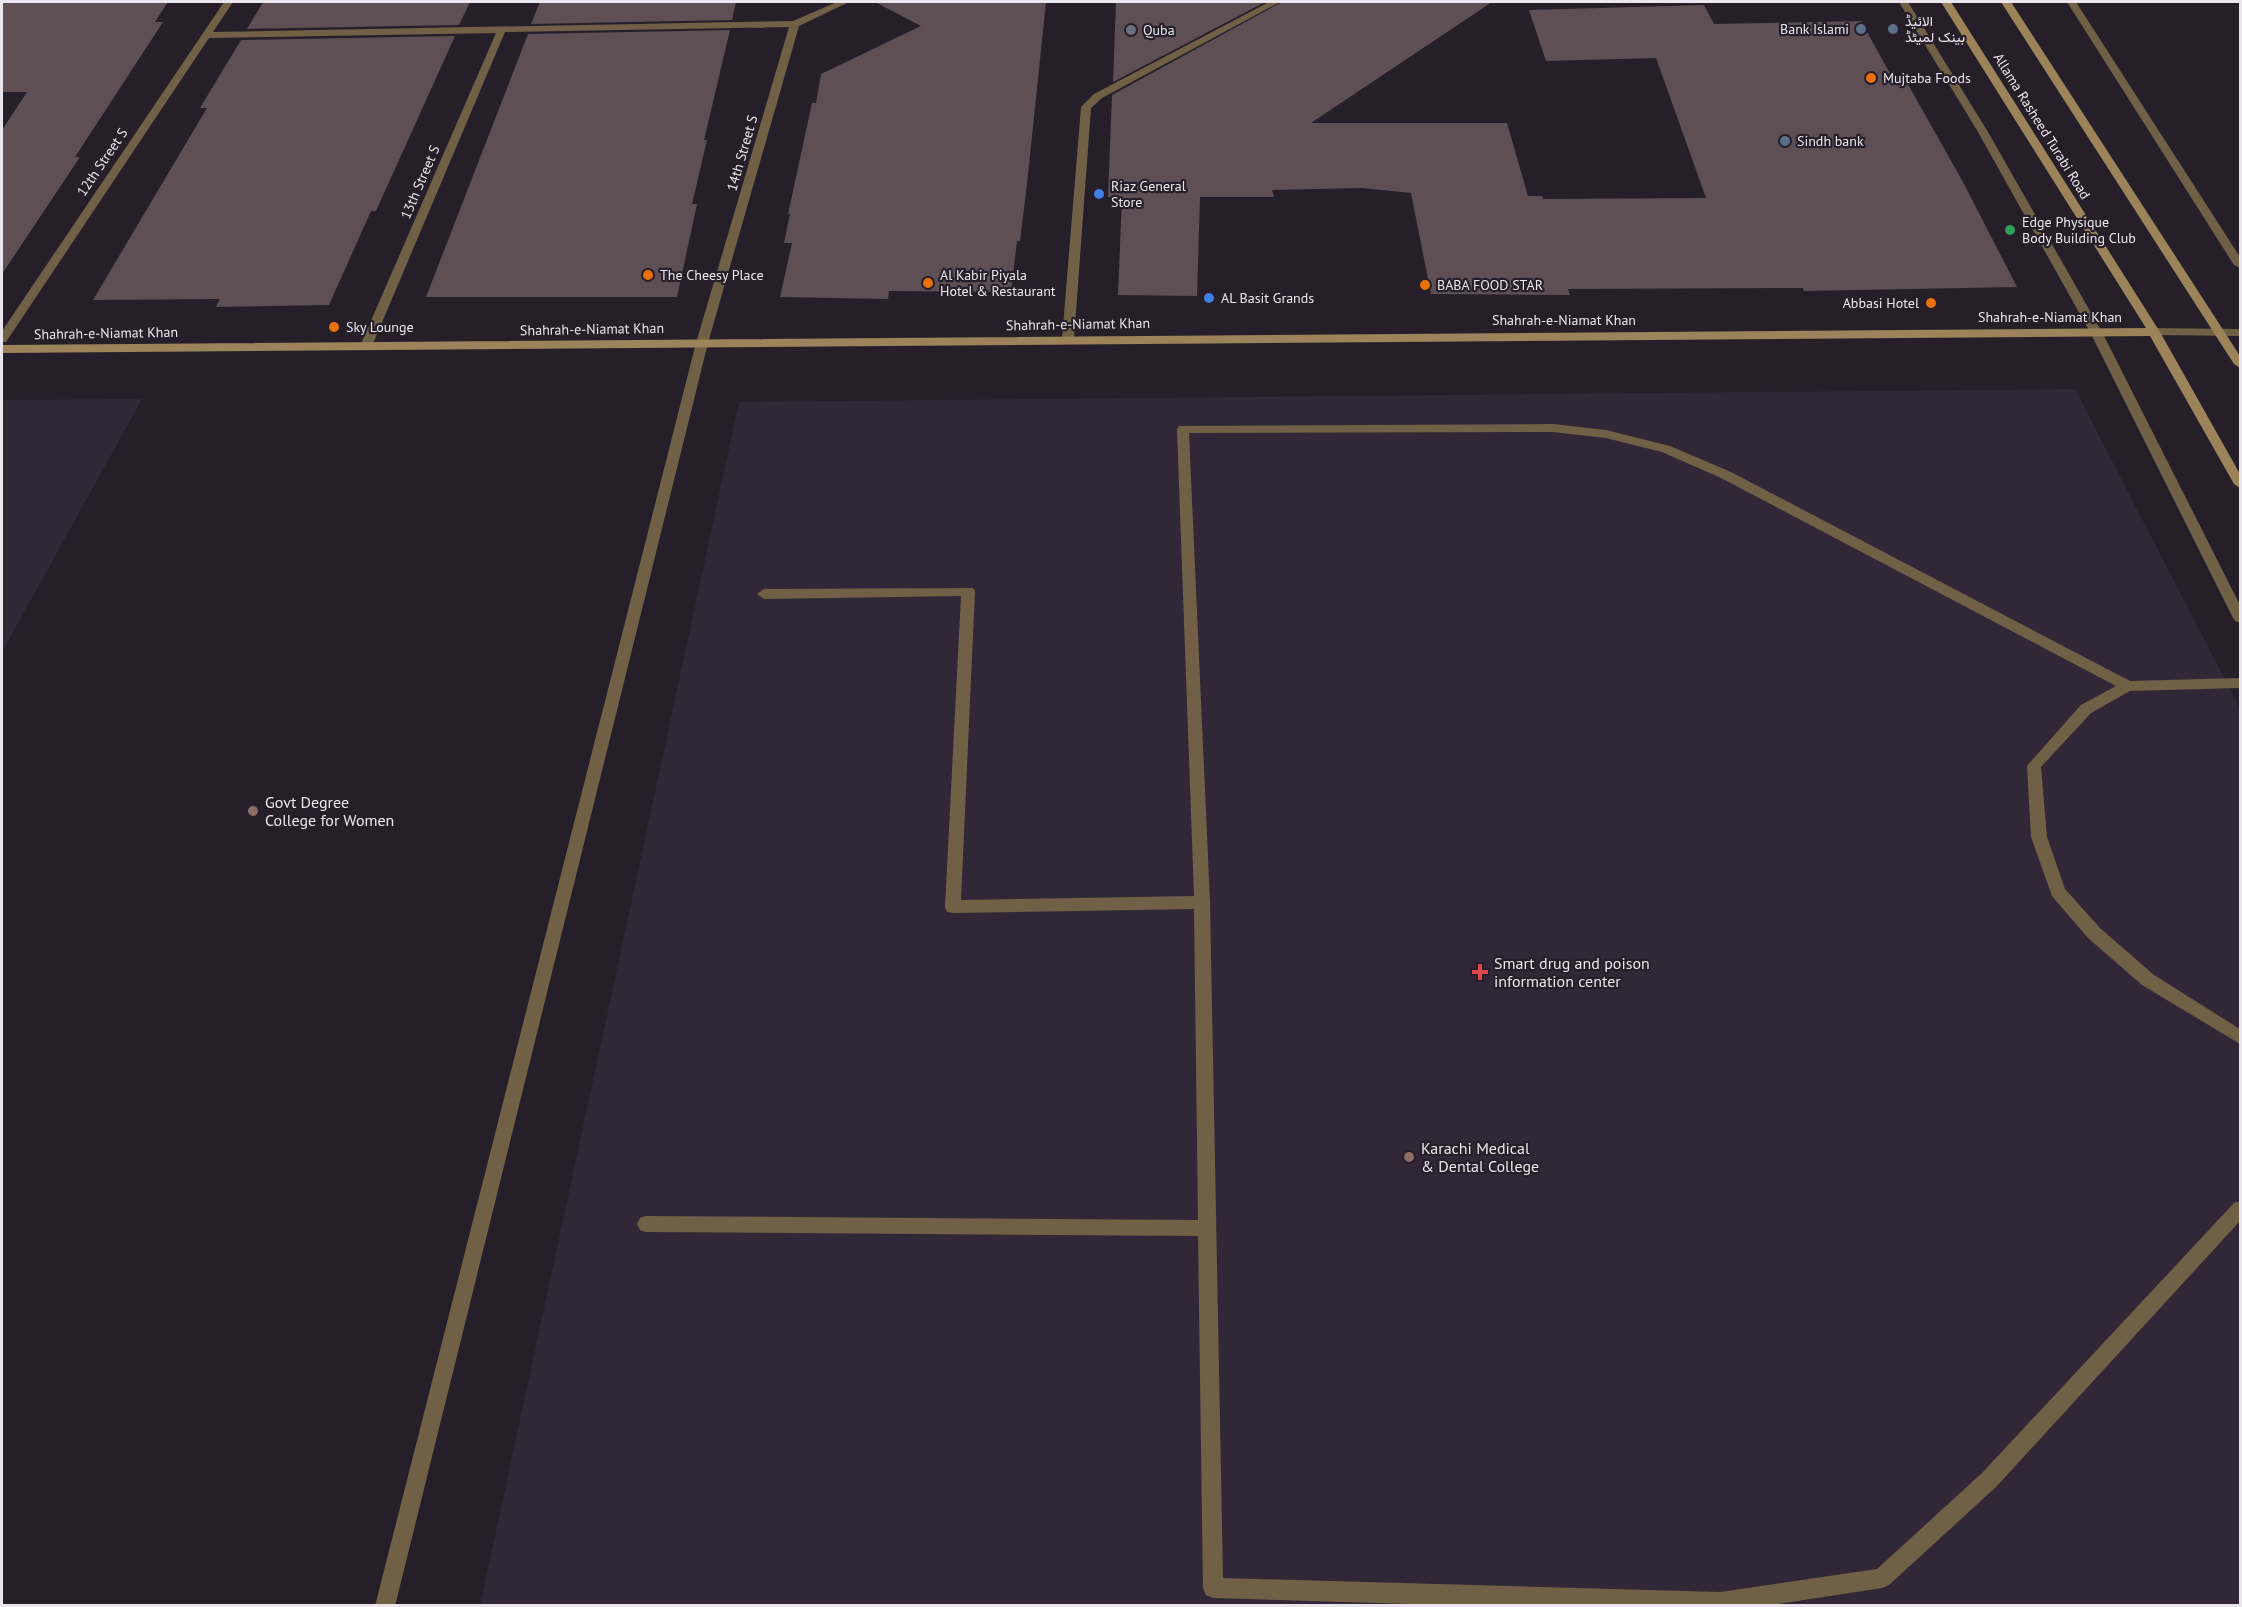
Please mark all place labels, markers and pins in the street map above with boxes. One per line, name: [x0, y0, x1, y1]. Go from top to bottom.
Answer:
place label: الائیڈ بینک لمیٹڈ: [1905, 12, 1965, 46]
place label: Bank Islami: [1780, 20, 1849, 38]
place label: Quba: [1143, 21, 1175, 39]
marker: Bank Islami: [1854, 22, 1868, 36]
marker: الائیڈ بینک لمیٹڈ: [1886, 22, 1900, 36]
marker: Quba: [1124, 23, 1138, 37]
place label: Mujtaba Foods: [1883, 69, 1971, 87]
marker: Mujtaba Foods: [1864, 71, 1878, 85]
place label: Sindh bank: [1797, 132, 1864, 150]
marker: Sindh bank: [1778, 134, 1792, 148]
place label: Riaz General Store: [1111, 177, 1186, 211]
marker: Riaz General Store: [1092, 187, 1106, 201]
place label: Edge Physique Body Building Club: [2022, 213, 2136, 247]
marker: Edge Physique Body Building Club: [2003, 223, 2017, 237]
place label: The Cheesy Place: [660, 266, 764, 284]
place label: Al Kabir Piyala Hotel & Restaurant: [940, 266, 1056, 300]
marker: The Cheesy Place: [641, 268, 655, 282]
marker: Al Kabir Piyala Hotel & Restaurant: [921, 276, 935, 290]
place label: BABA FOOD STAR: [1437, 276, 1543, 294]
marker: BABA FOOD STAR: [1418, 278, 1432, 292]
place label: AL Basit Grands: [1221, 289, 1314, 307]
marker: AL Basit Grands: [1202, 291, 1216, 305]
place label: Abbasi Hotel: [1843, 294, 1919, 312]
marker: Abbasi Hotel: [1924, 296, 1938, 310]
place label: Sky Lounge: [346, 318, 414, 336]
marker: Sky Lounge: [327, 320, 341, 334]
place label: Govt Degree College for Women: [265, 792, 394, 830]
marker: Govt Degree College for Women: [246, 804, 260, 818]
place label: Smart drug and poison information center: [1494, 953, 1650, 991]
marker: Smart drug and poison information center: [1471, 963, 1489, 981]
place label: Karachi Medical & Dental College: [1421, 1138, 1539, 1176]
marker: Karachi Medical & Dental College: [1402, 1150, 1416, 1164]

